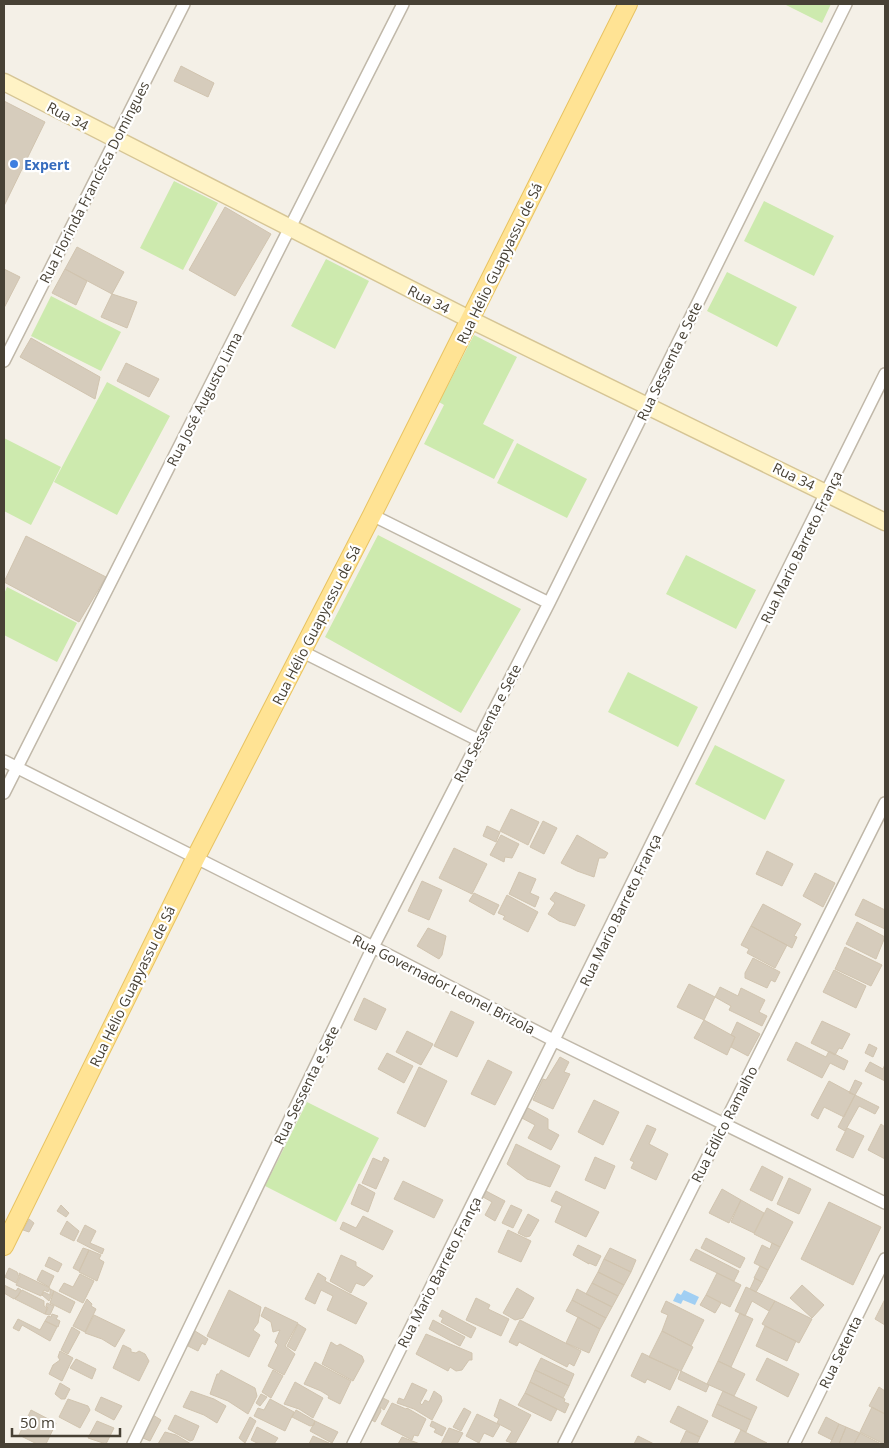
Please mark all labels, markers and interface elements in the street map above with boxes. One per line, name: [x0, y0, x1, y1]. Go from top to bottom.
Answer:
street label: Rua Florinda Francisca Domingues: [35, 77, 154, 286]
street label: Rua 34: [44, 97, 92, 135]
place label: Expert: [24, 155, 70, 174]
marker: Expert: [8, 158, 20, 170]
street label: Rua Hélio Guapyassu de Sá: [452, 179, 546, 347]
street label: Rua 34: [405, 280, 453, 318]
street label: Rua Sessenta e Sete: [632, 298, 706, 424]
street label: Rua José Augusto Lima: [162, 329, 246, 469]
street label: Rua 34: [770, 458, 818, 494]
street label: Rua Mario Barreto França: [756, 468, 846, 626]
street label: Rua Hélio Guapyassu de Sá: [267, 542, 365, 708]
street label: Rua Sessenta e Sete: [449, 661, 525, 785]
street label: Rua Mario Barreto França: [575, 831, 665, 989]
street label: Rua Hélio Guapyassu de Sá: [85, 902, 179, 1070]
street label: Rua Governador Leonel Brizola: [350, 930, 538, 1038]
street label: Rua Sessenta e Sete: [269, 1022, 343, 1148]
street label: Rua Edilco Ramalho: [686, 1062, 762, 1186]
street label: Rua Mario Barreto França: [393, 1193, 485, 1351]
street label: Rua Setenta: [814, 1313, 866, 1391]
scale bar: [12, 1406, 120, 1438]
text: 50 m: [20, 1412, 55, 1432]

